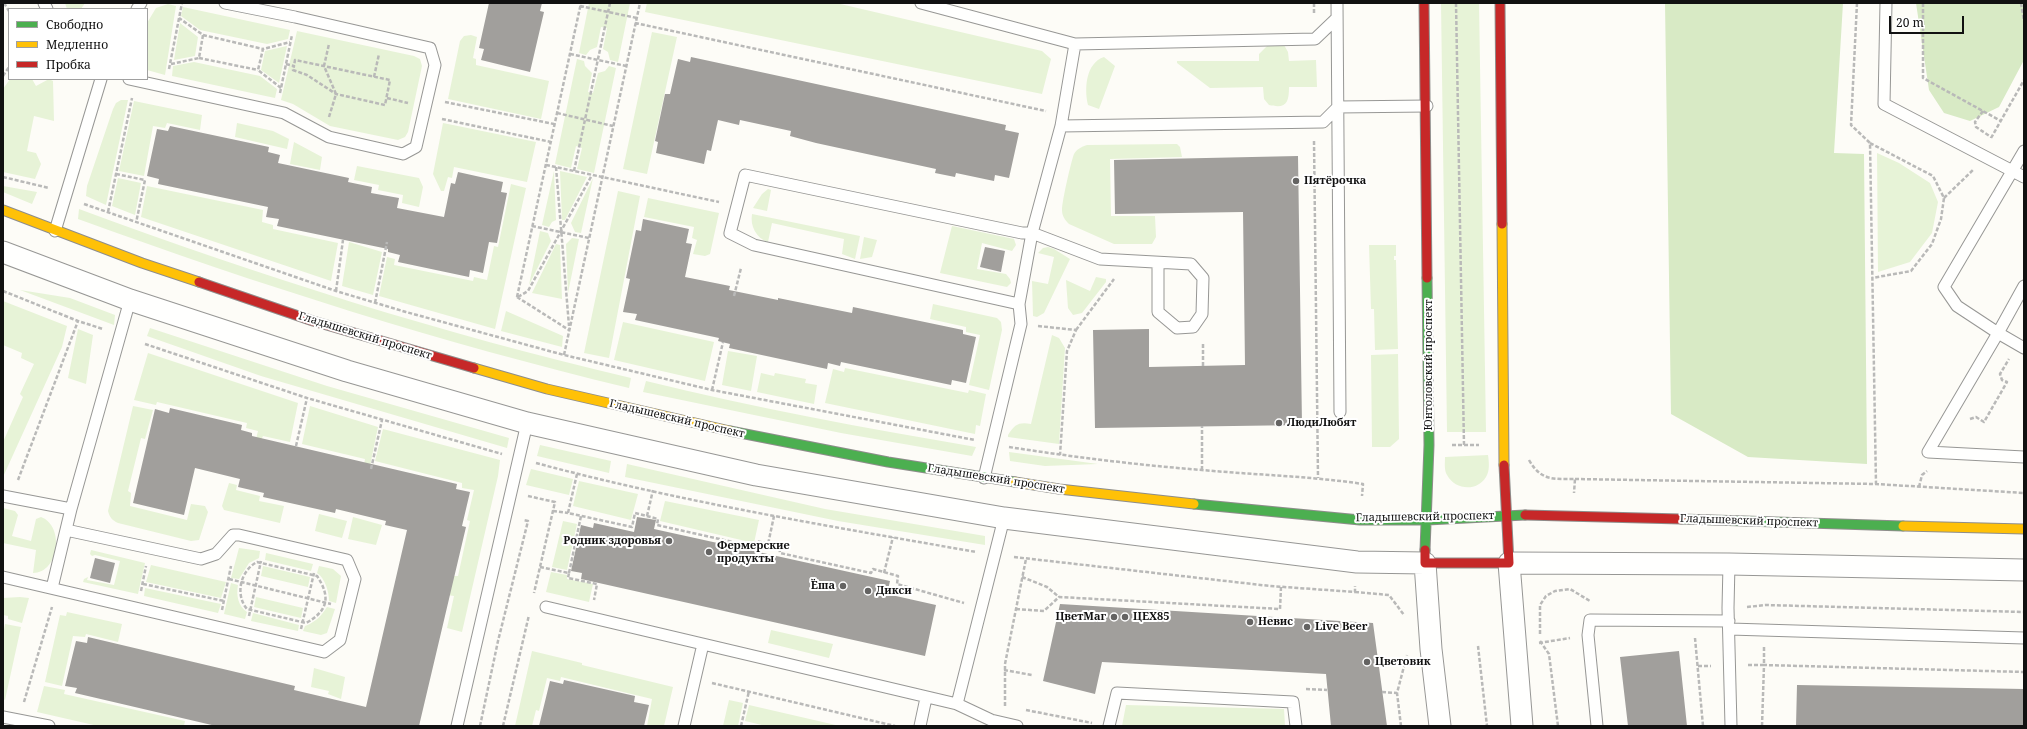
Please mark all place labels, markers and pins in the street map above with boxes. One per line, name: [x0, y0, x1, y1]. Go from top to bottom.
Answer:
place label: Пятёрочка: [1304, 174, 1366, 188]
marker: Пятёрочка: [1291, 176, 1301, 186]
place label: ЛюдиЛюбят: [1287, 416, 1356, 430]
marker: ЛюдиЛюбят: [1274, 418, 1284, 428]
place label: Родник здоровья: [563, 534, 661, 548]
marker: Родник здоровья: [664, 536, 674, 546]
place label: Фермерские продукты: [717, 539, 790, 565]
marker: Фермерские продукты: [704, 547, 714, 557]
place label: Ёша: [811, 579, 835, 593]
marker: Ёша: [838, 581, 848, 591]
place label: Дикси: [876, 584, 912, 598]
marker: Дикси: [863, 586, 873, 596]
place label: ЦветМаг: [1055, 610, 1106, 624]
place label: ЦЕХ85: [1133, 610, 1170, 624]
marker: ЦветМаг: [1109, 612, 1119, 622]
marker: ЦЕХ85: [1120, 612, 1130, 622]
place label: Невис: [1258, 615, 1293, 629]
marker: Невис: [1245, 617, 1255, 627]
place label: Live Beer: [1315, 620, 1368, 634]
marker: Live Beer: [1302, 622, 1312, 632]
place label: Цветовик: [1375, 655, 1430, 669]
marker: Цветовик: [1362, 657, 1372, 667]

